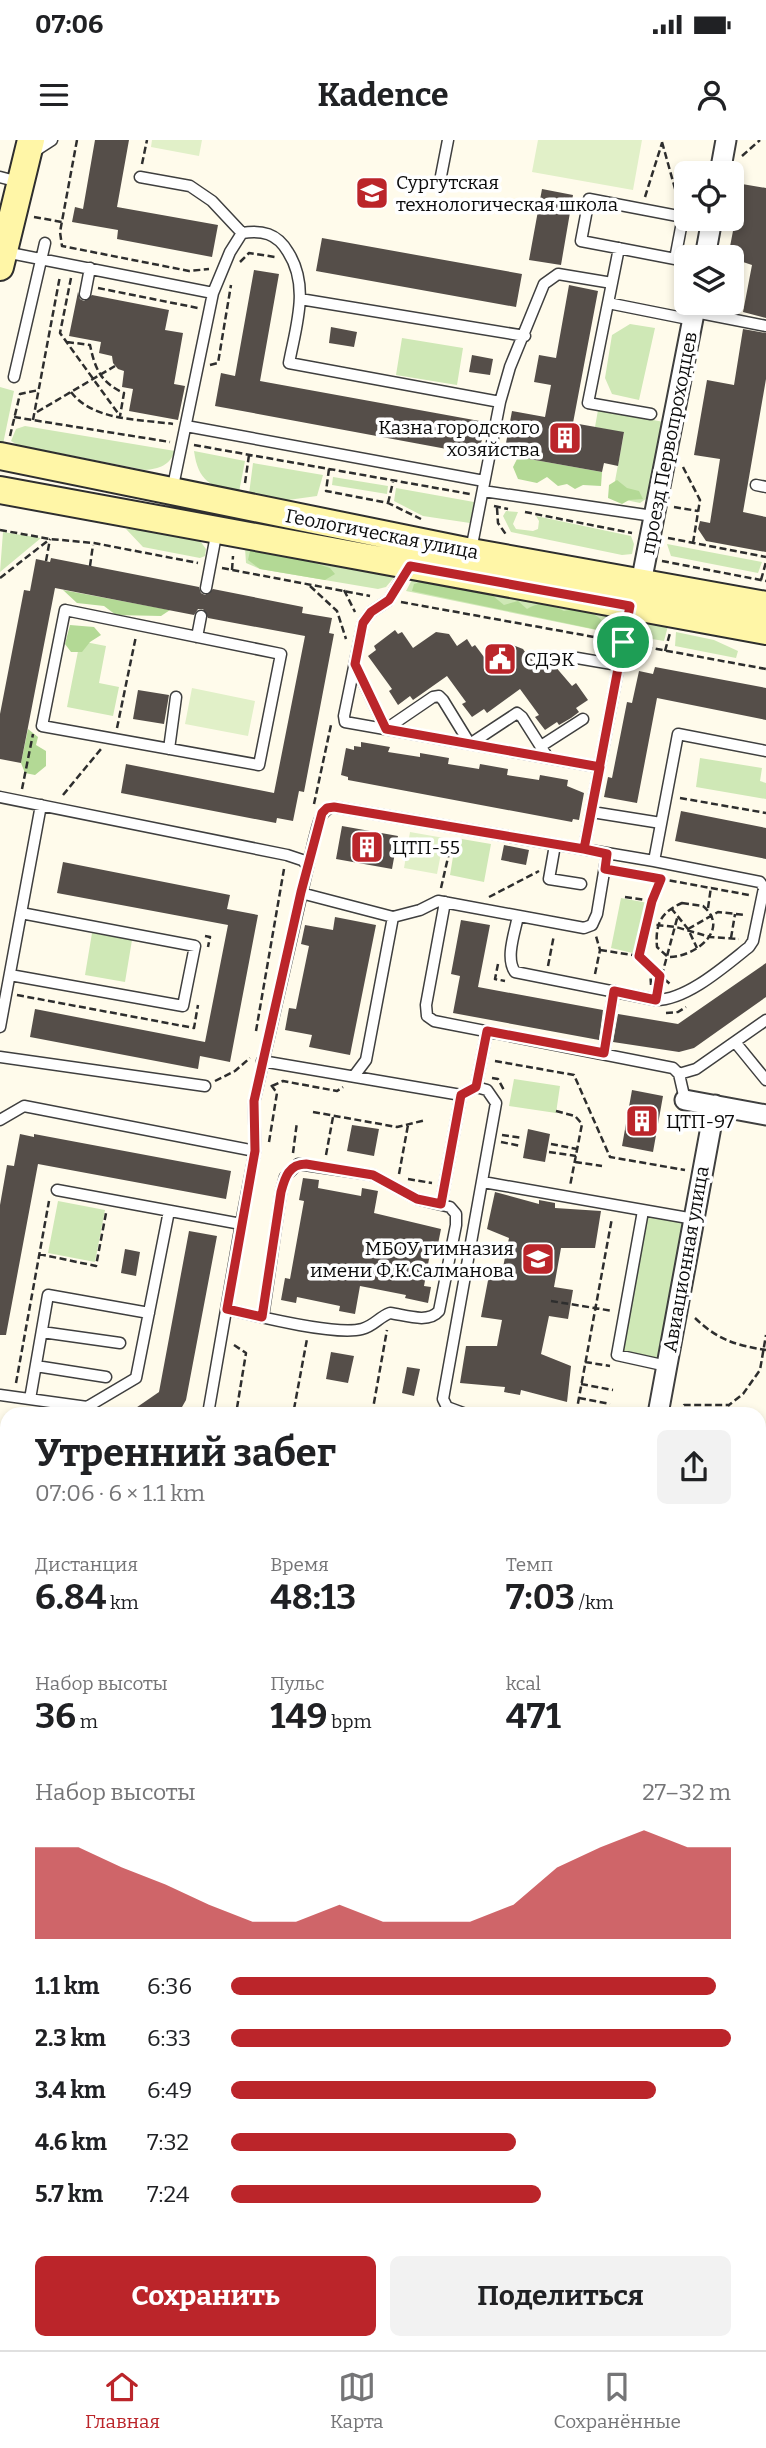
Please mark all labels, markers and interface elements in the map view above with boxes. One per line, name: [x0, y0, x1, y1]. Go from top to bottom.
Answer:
text: 07:06: [35, 9, 103, 40]
icon: menu: [35, 76, 73, 114]
text: Kadence: [317, 76, 449, 114]
icon: person: [693, 76, 731, 114]
map controls: [674, 161, 744, 315]
button: locate: [674, 161, 744, 231]
place label: Сургутская технологическая школа: [396, 171, 619, 216]
school or university icon: Сургутская технологическая школа: [353, 174, 391, 212]
button: layers: [674, 245, 744, 315]
street label: проезд Первопроходцев: [636, 330, 702, 556]
place label: Казна городского хозяйства: [378, 416, 541, 461]
building icon: Казна городского хозяйства: [546, 419, 584, 457]
street label: Геологическая улица: [283, 504, 481, 564]
pin: [593, 612, 653, 672]
icon: arrive: [604, 623, 642, 661]
public building icon: СДЭК: [481, 640, 519, 678]
place label: СДЭК: [524, 648, 575, 671]
building icon: ЦТП-55: [348, 828, 386, 866]
place label: ЦТП-55: [392, 836, 460, 859]
building icon: ЦТП-97: [623, 1102, 661, 1140]
place label: ЦТП-97: [666, 1110, 735, 1133]
street label: Авиационная улица: [658, 1164, 714, 1354]
place label: МБОУ гимназия имени Ф.К.Салманова: [310, 1237, 515, 1282]
school or university icon: МБОУ гимназия имени Ф.К.Салманова: [519, 1240, 557, 1278]
text: Утренний забег: [35, 1430, 336, 1476]
button: share: [657, 1430, 731, 1504]
text: 07:06 · 6 × 1.1 km: [35, 1479, 205, 1507]
text: Дистанция: [35, 1553, 138, 1576]
text: Время: [270, 1553, 329, 1576]
text: Темп: [506, 1553, 553, 1576]
text: 6.84: [35, 1576, 106, 1618]
text: 48:13: [270, 1576, 356, 1618]
text: 7:03: [506, 1576, 575, 1618]
text: km: [106, 1591, 139, 1614]
text: /km: [575, 1591, 614, 1614]
text: Набор высоты: [35, 1672, 168, 1695]
text: Пульс: [270, 1672, 324, 1695]
text: kcal: [506, 1672, 541, 1695]
text: 36: [35, 1695, 76, 1737]
text: 149: [270, 1695, 327, 1737]
text: 471: [506, 1695, 561, 1737]
text: m: [76, 1710, 98, 1733]
text: bpm: [327, 1710, 372, 1733]
text: Набор высоты: [35, 1778, 196, 1806]
text: 27–32 m: [642, 1778, 731, 1806]
text: 1.1 km: [35, 1972, 99, 2000]
text: 6:36: [147, 1972, 192, 2000]
text: 2.3 km: [35, 2024, 106, 2052]
text: 6:33: [147, 2024, 191, 2052]
text: 3.4 km: [35, 2076, 106, 2104]
text: 6:49: [147, 2076, 192, 2104]
text: 4.6 km: [35, 2128, 107, 2156]
text: 7:32: [147, 2128, 189, 2156]
text: 5.7 km: [35, 2180, 103, 2208]
text: 7:24: [147, 2180, 189, 2208]
button: Сохранить: [35, 2256, 376, 2336]
button: Поделиться: [390, 2256, 731, 2336]
tab: Главная: [85, 2368, 160, 2433]
tab: Карта: [330, 2368, 383, 2433]
tab: Сохранённые: [553, 2368, 681, 2433]

